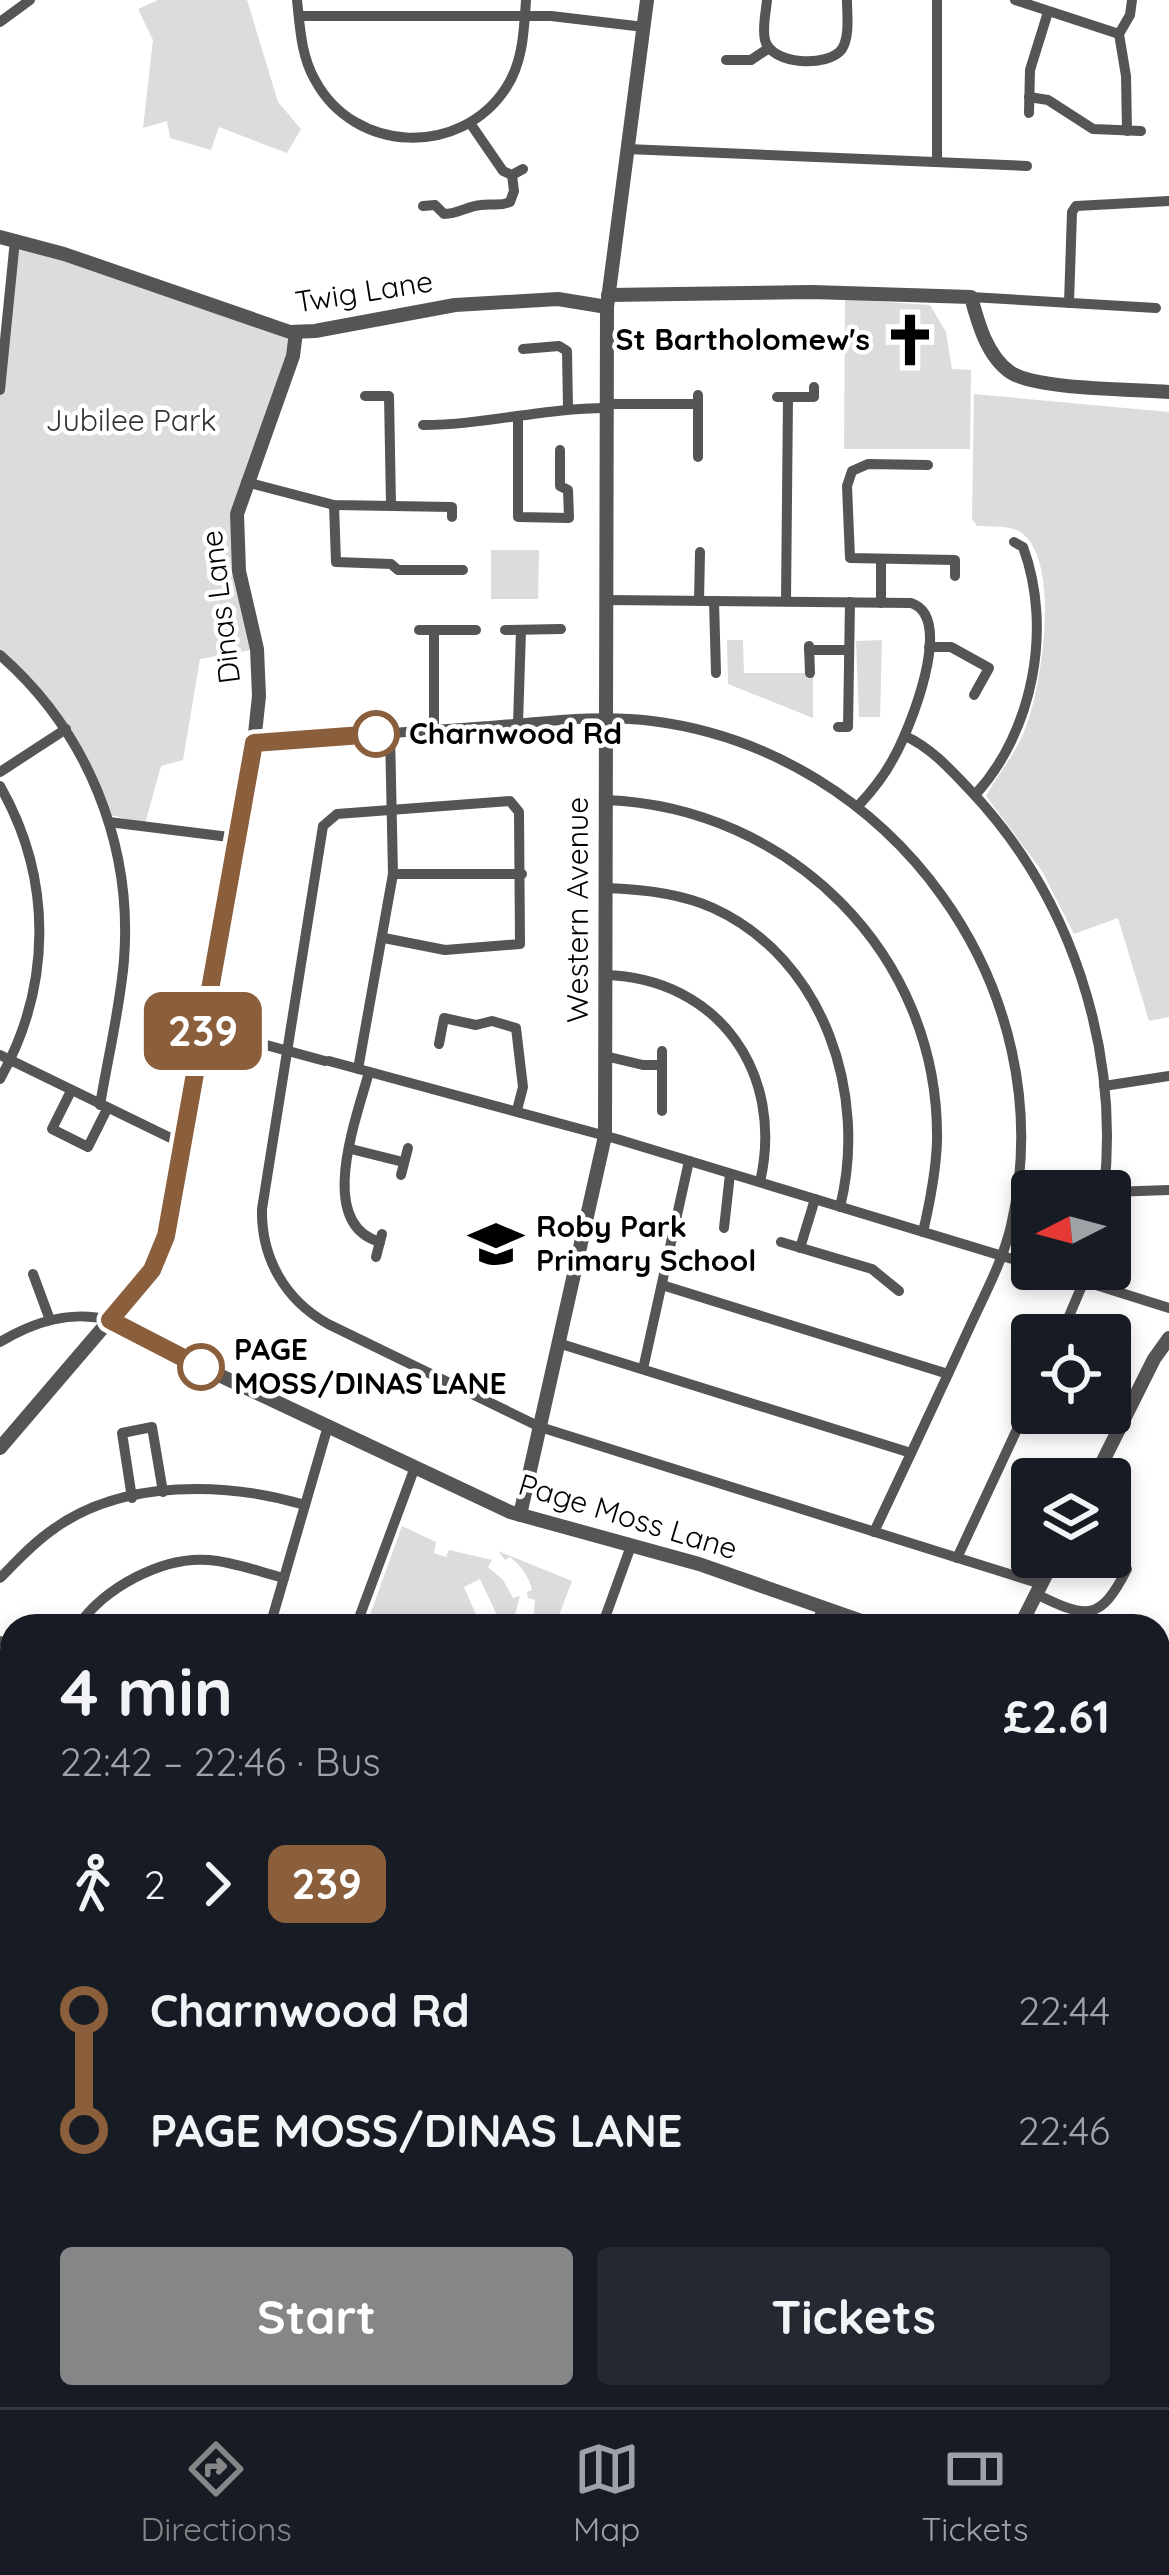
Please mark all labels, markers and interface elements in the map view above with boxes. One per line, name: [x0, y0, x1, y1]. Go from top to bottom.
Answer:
street label: Twig Lane: [292, 261, 435, 321]
church icon: St Bartholomew's: [881, 311, 939, 369]
place label: St Bartholomew's: [616, 320, 870, 358]
park label: Jubilee Park: [45, 401, 217, 439]
street label: Dinas Lane: [192, 528, 248, 686]
marker: Charnwood Rd: [354, 712, 398, 756]
place label: Charnwood Rd: [409, 714, 622, 752]
street label: Western Avenue: [558, 797, 596, 1023]
line badge: 239: [134, 992, 272, 1070]
text: 239: [168, 1004, 238, 1057]
north arrow: [1011, 1170, 1131, 1290]
map controls: [1011, 1170, 1131, 1578]
place label: Roby Park Primary School: [536, 1207, 756, 1279]
school or university icon: Roby Park Primary School: [467, 1215, 525, 1273]
button: locate: [1011, 1314, 1131, 1434]
place label: PAGE MOSS/DINAS LANE: [234, 1330, 507, 1402]
marker: PAGE MOSS/DINAS LANE: [179, 1345, 223, 1389]
button: layers: [1011, 1458, 1131, 1578]
street label: Page Moss Lane: [514, 1465, 742, 1567]
text: 4 min: [60, 1650, 233, 1733]
text: £2.61: [1004, 1688, 1110, 1744]
text: 22:42 – 22:46 · Bus: [60, 1737, 381, 1786]
icon: walk: [60, 1851, 126, 1917]
icon: forward: [184, 1851, 250, 1917]
text: 239: [292, 1857, 362, 1910]
text: 2: [144, 1860, 166, 1909]
text: Charnwood Rd: [150, 1982, 470, 2038]
text: 22:44: [1018, 1986, 1110, 2035]
text: PAGE MOSS/DINAS LANE: [150, 2102, 683, 2158]
text: 22:46: [1018, 2106, 1110, 2155]
button: Start: [60, 2247, 573, 2385]
button: Tickets: [597, 2247, 1110, 2385]
tab: Directions: [141, 2436, 292, 2549]
tab: Map: [573, 2436, 640, 2549]
tab: Tickets: [921, 2436, 1028, 2549]

